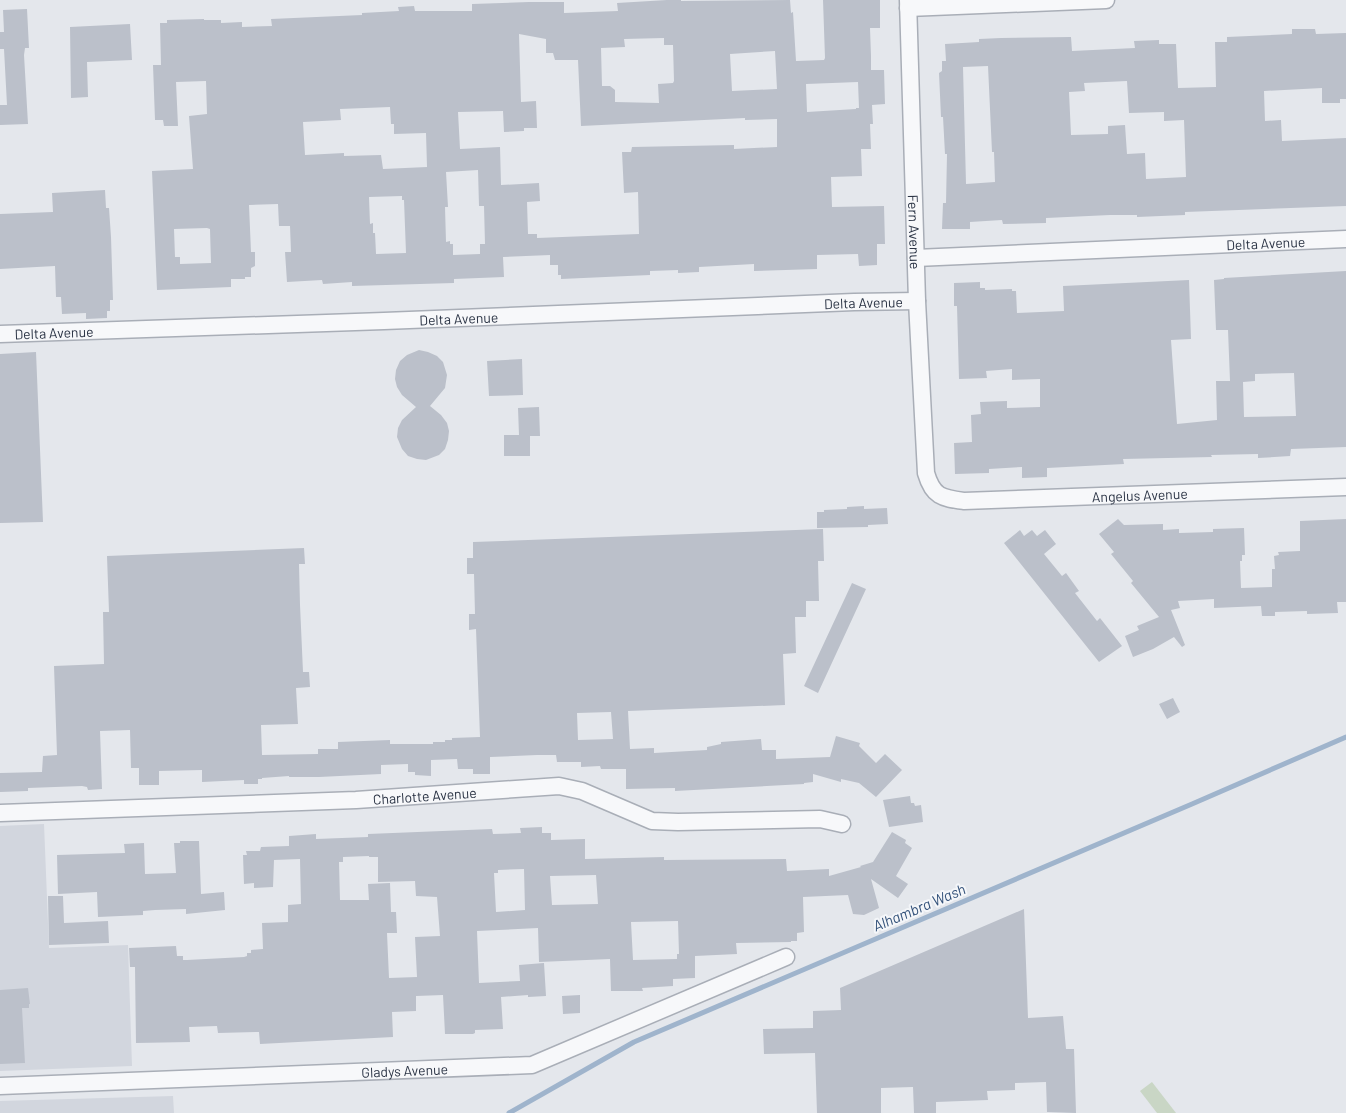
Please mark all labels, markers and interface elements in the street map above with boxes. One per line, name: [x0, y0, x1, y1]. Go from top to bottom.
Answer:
street label: Fern Avenue: [905, 194, 925, 270]
street label: Delta Avenue: [1226, 232, 1305, 253]
street label: Delta Avenue: [824, 293, 903, 312]
street label: Delta Avenue: [419, 308, 499, 328]
street label: Delta Avenue: [14, 322, 94, 342]
street label: Angelus Avenue: [1092, 484, 1188, 505]
street label: Charlotte Avenue: [372, 783, 477, 807]
water label: Alhambra Wash: [870, 879, 968, 935]
street label: Gladys Avenue: [361, 1060, 448, 1080]

